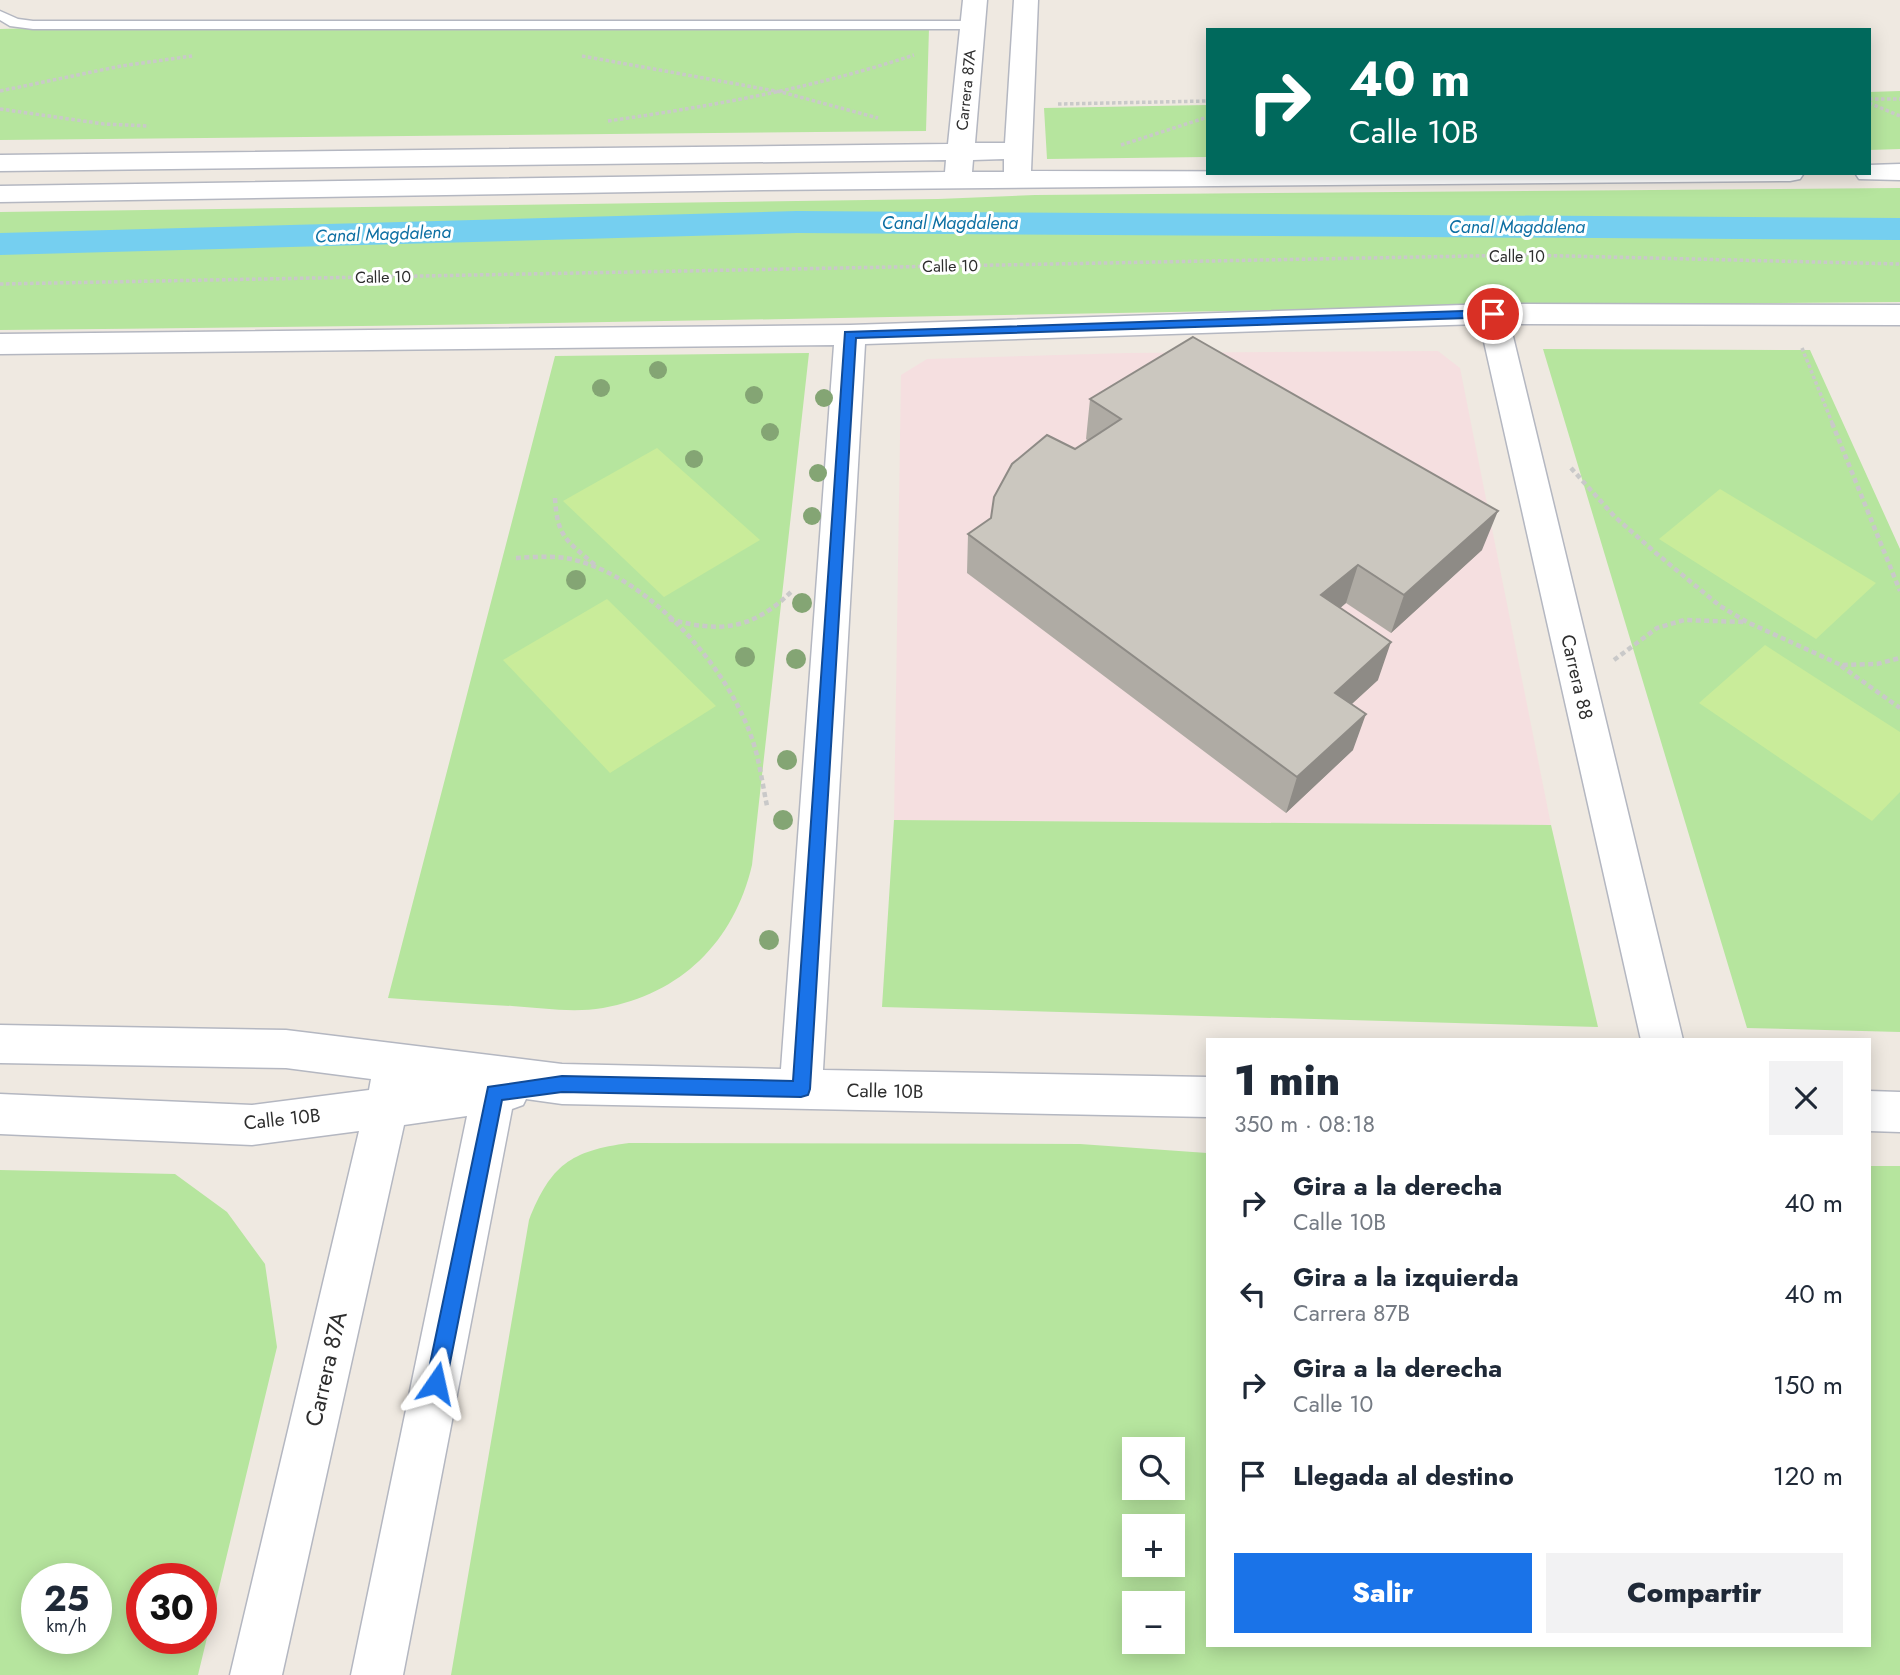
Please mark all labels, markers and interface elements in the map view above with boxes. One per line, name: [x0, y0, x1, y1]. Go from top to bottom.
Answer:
text: 40 m: [1349, 44, 1471, 114]
street label: Carrera 87A: [950, 48, 982, 132]
icon: right: [1234, 56, 1325, 147]
text: Calle 10B: [1349, 109, 1479, 155]
water label: Canal Magdalena: [882, 210, 1018, 236]
water label: Canal Magdalena: [1449, 214, 1585, 240]
water label: Canal Magdalena: [314, 219, 452, 249]
street label: Calle 10: [1489, 245, 1545, 268]
street label: Calle 10: [922, 254, 978, 278]
street label: Calle 10: [355, 265, 411, 289]
pin: [1463, 284, 1523, 344]
icon: arrive: [1474, 295, 1512, 333]
street label: Carrera 88: [1554, 632, 1600, 722]
text: 1 min: [1234, 1050, 1340, 1111]
button: close: [1769, 1061, 1843, 1135]
street label: Calle 10B: [846, 1077, 924, 1105]
street label: Calle 10B: [242, 1102, 322, 1136]
text: 350 m · 08:18: [1234, 1107, 1375, 1141]
text: Gira a la derecha: [1293, 1167, 1502, 1205]
icon: right: [1234, 1184, 1272, 1222]
text: 40 m: [1784, 1184, 1843, 1222]
text: Calle 10B: [1293, 1205, 1386, 1239]
text: Gira a la izquierda: [1293, 1258, 1519, 1296]
icon: left: [1234, 1275, 1272, 1313]
text: 40 m: [1784, 1275, 1843, 1313]
text: Carrera 87B: [1293, 1296, 1410, 1330]
street label: Carrera 87A: [296, 1307, 356, 1430]
position arrow: [399, 1346, 473, 1420]
text: Gira a la derecha: [1293, 1349, 1502, 1387]
icon: right: [1234, 1366, 1272, 1404]
text: 150 m: [1773, 1366, 1843, 1404]
text: Calle 10: [1293, 1387, 1373, 1421]
map controls: [1122, 1437, 1185, 1654]
button: search: [1122, 1437, 1185, 1500]
icon: arrive: [1234, 1457, 1272, 1495]
text: Llegada al destino: [1293, 1457, 1514, 1495]
text: 120 m: [1773, 1457, 1843, 1495]
button: +: [1122, 1514, 1185, 1577]
button: Salir: [1234, 1553, 1532, 1633]
button: Compartir: [1546, 1553, 1843, 1633]
speed limit sign: 30: [126, 1563, 217, 1654]
text: 25: [44, 1574, 89, 1624]
button: −: [1122, 1591, 1185, 1654]
text: km/h: [46, 1613, 87, 1639]

